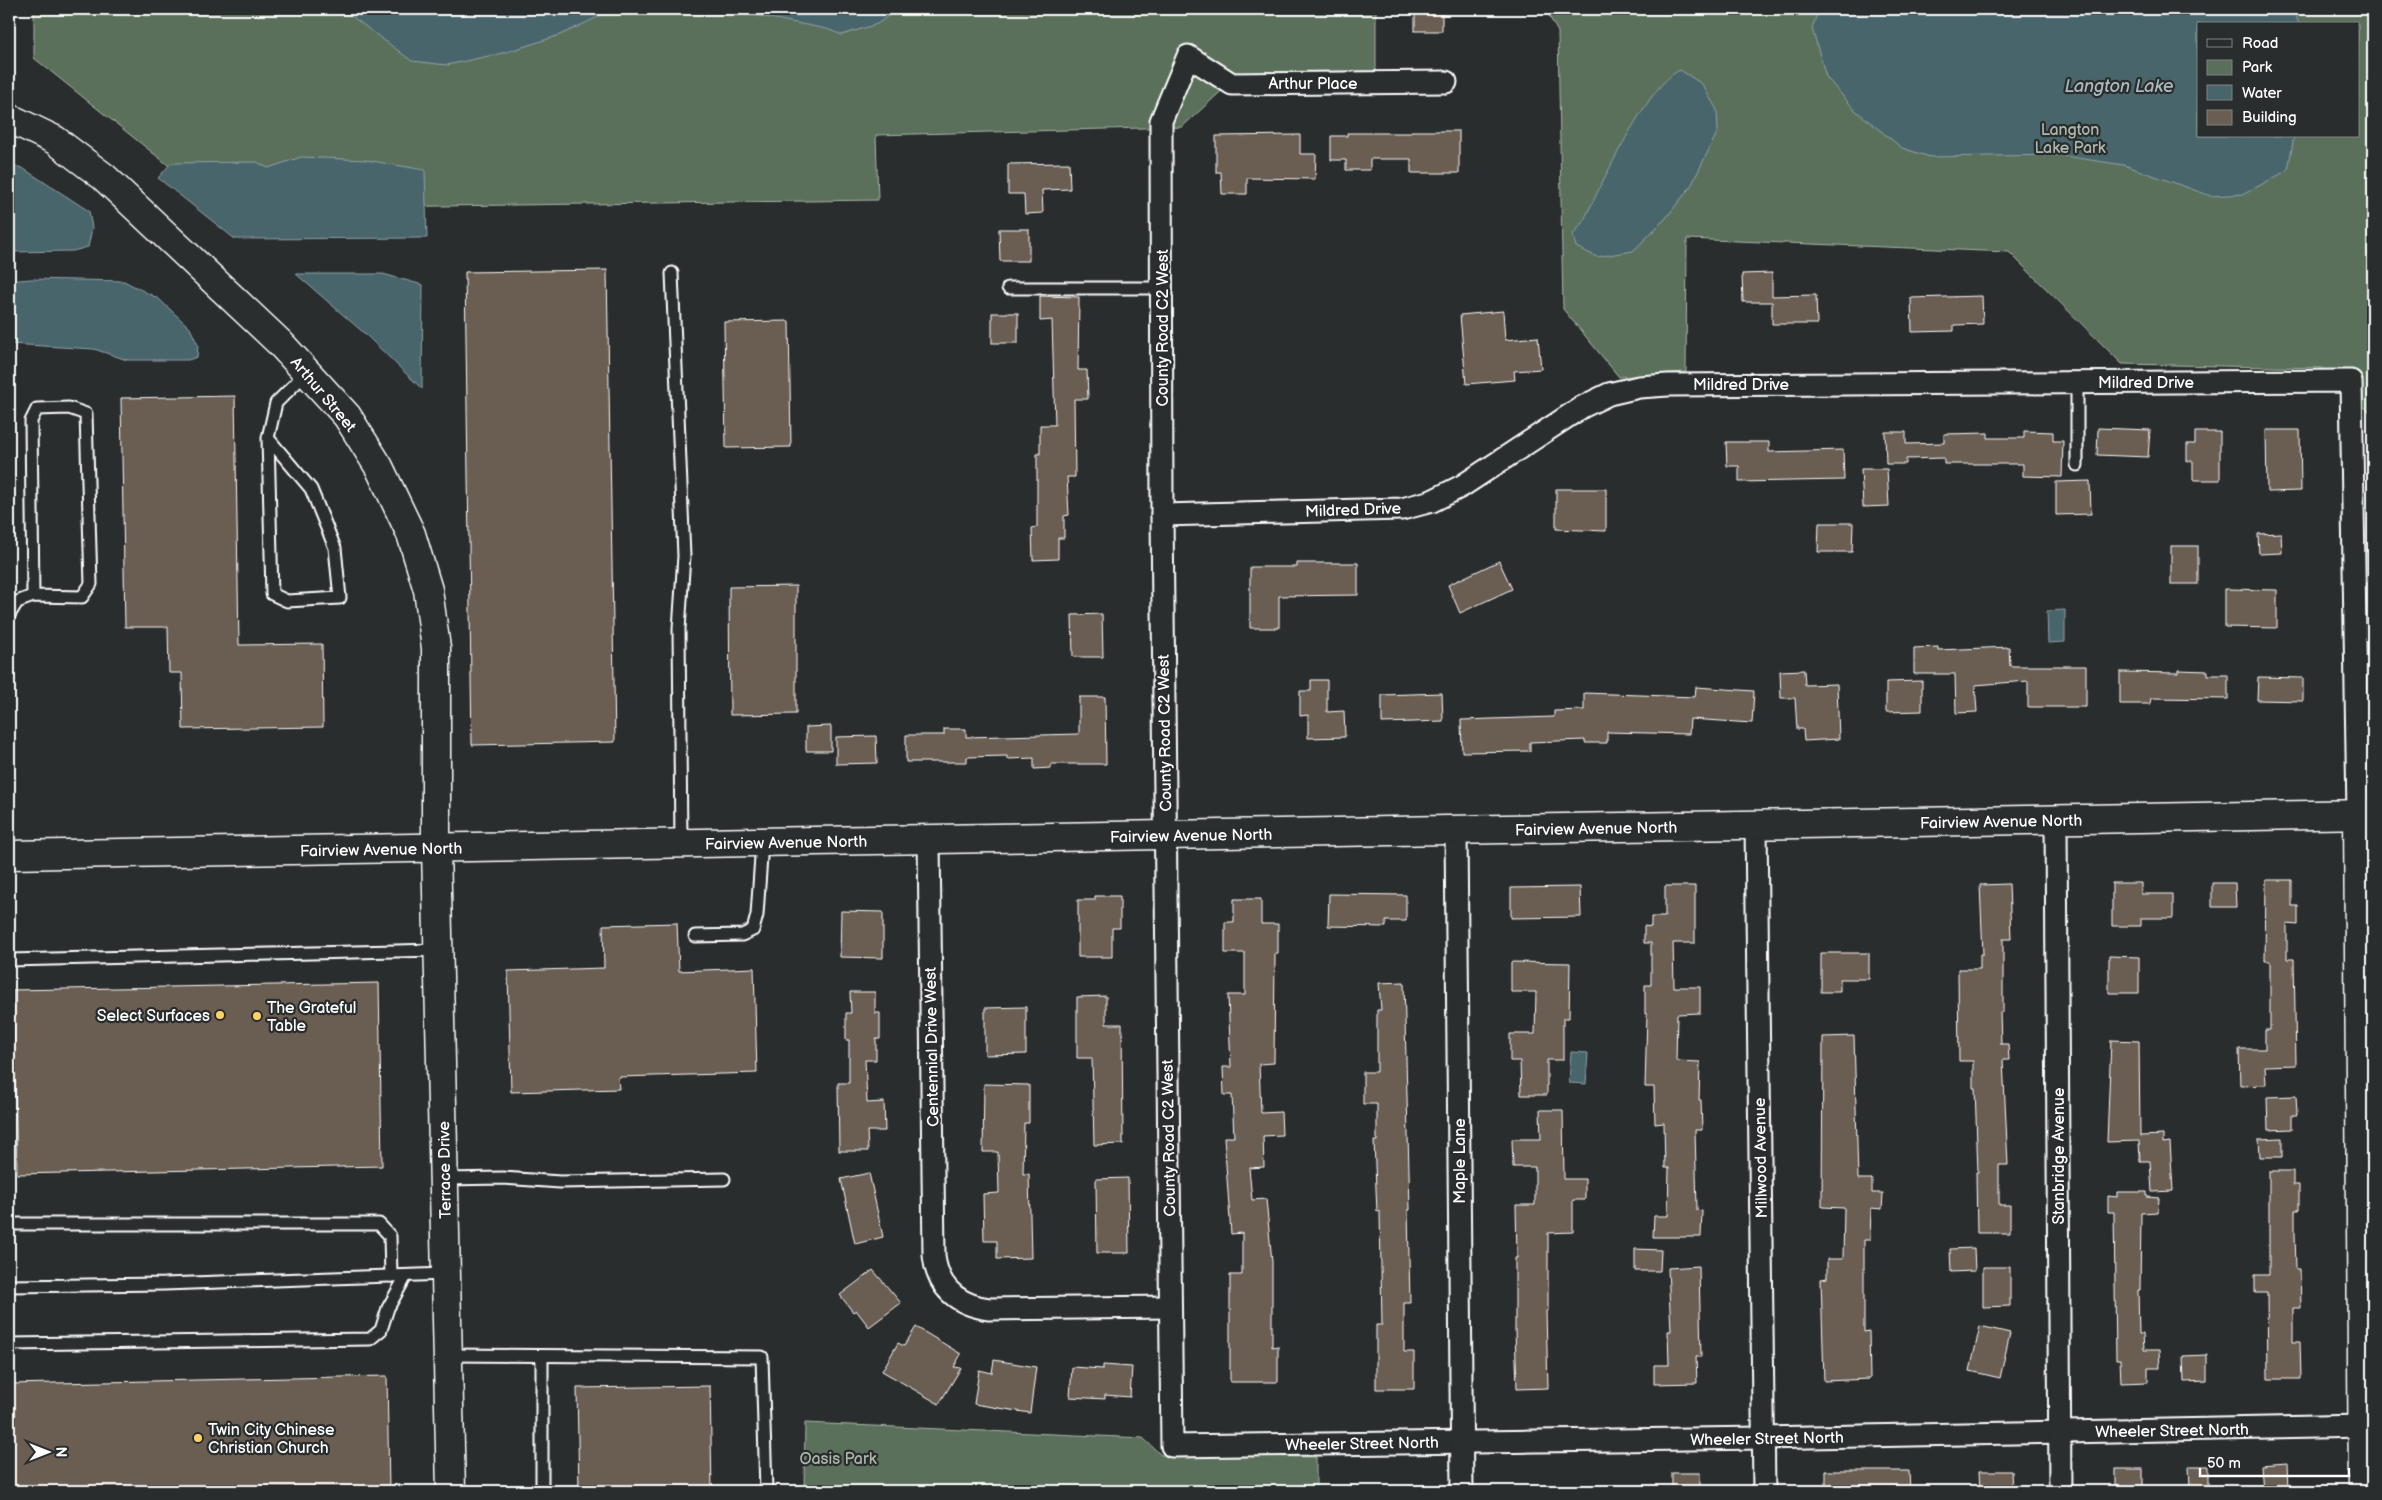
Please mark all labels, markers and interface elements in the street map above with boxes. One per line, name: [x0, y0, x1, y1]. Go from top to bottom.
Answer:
legend: [2197, 22, 2360, 138]
text: Road: [2242, 34, 2278, 53]
text: Park: [2242, 58, 2273, 77]
street label: Arthur Place: [1269, 75, 1358, 94]
water label: Langton Lake: [2064, 76, 2174, 97]
text: Water: [2242, 84, 2282, 103]
text: Building: [2242, 108, 2297, 127]
park label: Langton Lake Park: [2034, 121, 2106, 158]
street label: County Road C2 West: [1154, 249, 1173, 407]
street label: Arthur Street: [286, 354, 360, 436]
street label: Mildred Drive: [2098, 374, 2195, 393]
street label: Mildred Drive: [1693, 376, 1790, 395]
street label: Mildred Drive: [1305, 499, 1402, 522]
street label: County Road C2 West: [1155, 654, 1176, 812]
street label: Fairview Avenue North: [1920, 812, 2083, 833]
street label: Fairview Avenue North: [1515, 819, 1678, 840]
street label: Fairview Avenue North: [1110, 826, 1273, 847]
street label: Fairview Avenue North: [705, 833, 868, 854]
street label: Fairview Avenue North: [300, 840, 463, 861]
street label: Centennial Drive West: [922, 967, 943, 1127]
place label: The Grateful Table: [267, 999, 356, 1036]
place label: Select Surfaces: [97, 1007, 210, 1026]
marker: Select Surfaces: [214, 1009, 226, 1021]
marker: The Grateful Table: [251, 1010, 263, 1022]
street label: County Road C2 West: [1159, 1059, 1180, 1217]
street label: Stanbridge Avenue: [2050, 1087, 2069, 1224]
street label: Millwood Avenue: [1751, 1097, 1772, 1218]
street label: Maple Lane: [1451, 1118, 1470, 1204]
street label: Terrace Drive: [435, 1120, 456, 1219]
place label: Twin City Chinese Christian Church: [208, 1421, 335, 1458]
street label: Wheeler Street North: [2095, 1421, 2249, 1442]
north arrow: [22, 1428, 72, 1478]
street label: Wheeler Street North: [1690, 1429, 1844, 1450]
marker: Twin City Chinese Christian Church: [192, 1432, 204, 1444]
street label: Wheeler Street North: [1285, 1434, 1439, 1455]
scale bar: [2200, 1445, 2348, 1477]
text: N: [52, 1447, 69, 1457]
park label: Oasis Park: [799, 1450, 877, 1469]
text: 50 m: [2207, 1454, 2241, 1473]

